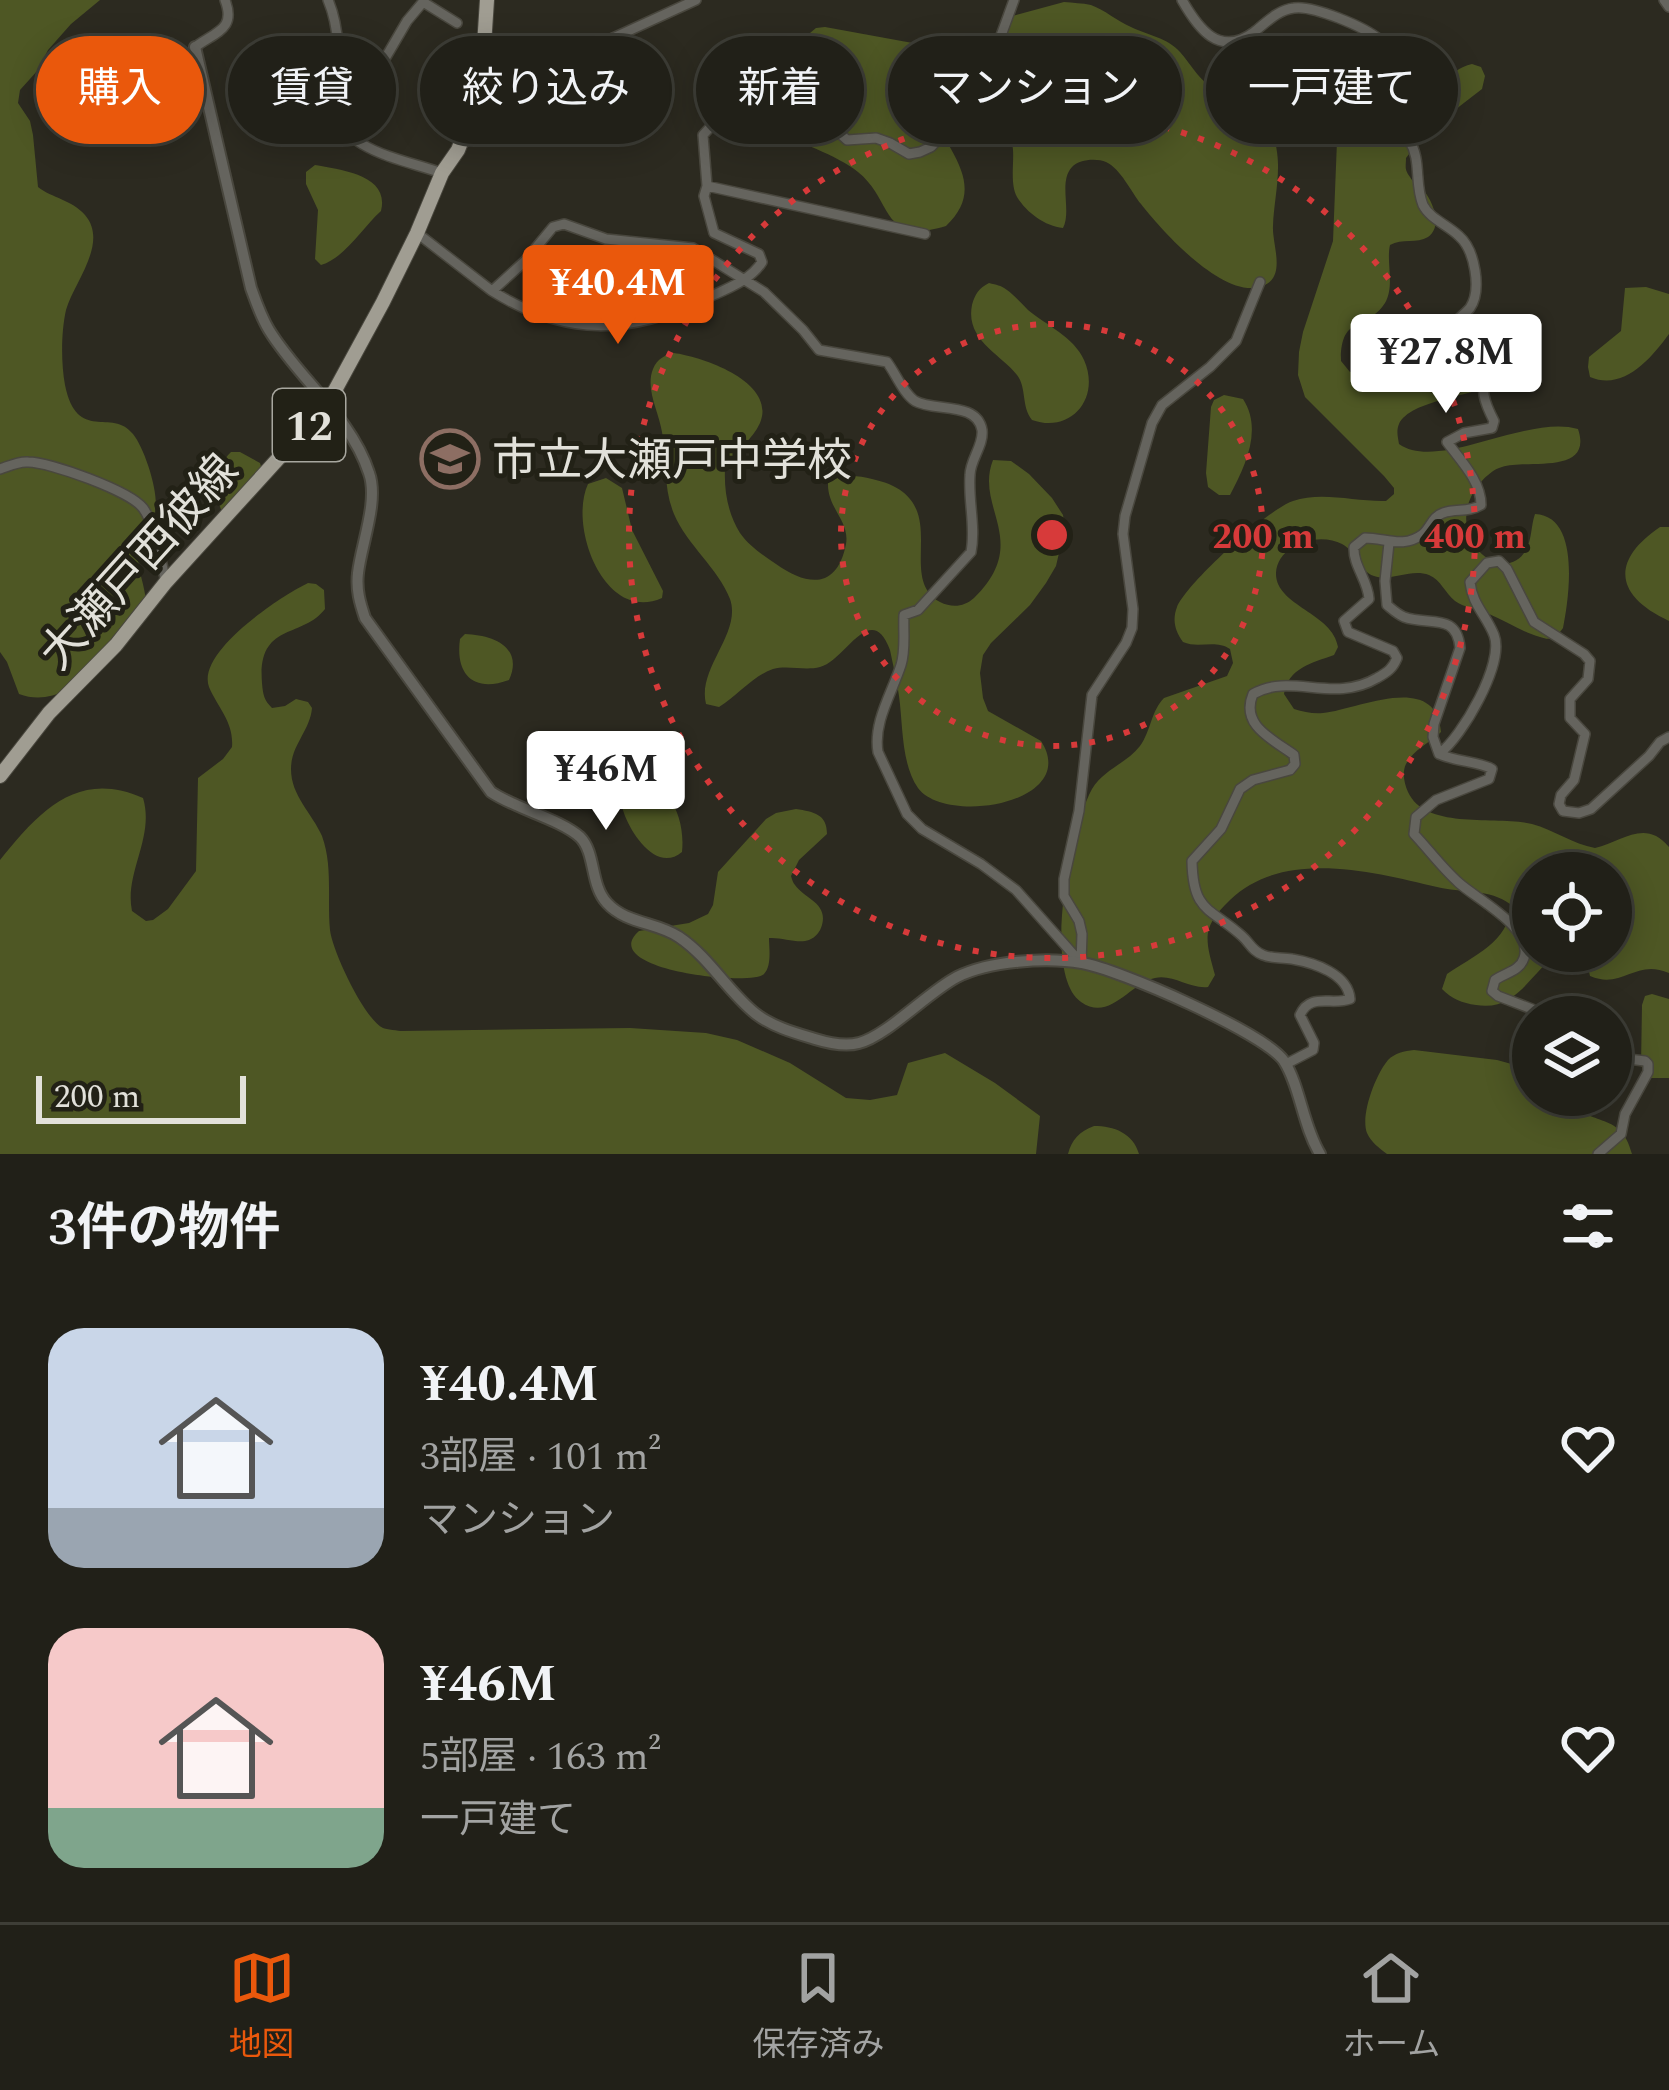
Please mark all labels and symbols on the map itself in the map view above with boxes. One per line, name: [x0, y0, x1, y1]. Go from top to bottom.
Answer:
pin: ¥40.4M: [520, 245, 716, 347]
pin: ¥27.8M: [1348, 314, 1544, 416]
road number: 12: [273, 389, 345, 461]
place label: 市立大瀬戸中学校: [492, 427, 852, 496]
school or university icon: 市立大瀬戸中学校: [419, 428, 481, 490]
street label: 大瀬戸西彼線: [24, 439, 256, 686]
text: 200 m: [1212, 510, 1314, 565]
text: 400 m: [1424, 510, 1526, 565]
centre of rings: [1031, 514, 1073, 556]
pin: ¥46M: [535, 731, 677, 833]
scale bar: [36, 1070, 246, 1123]

